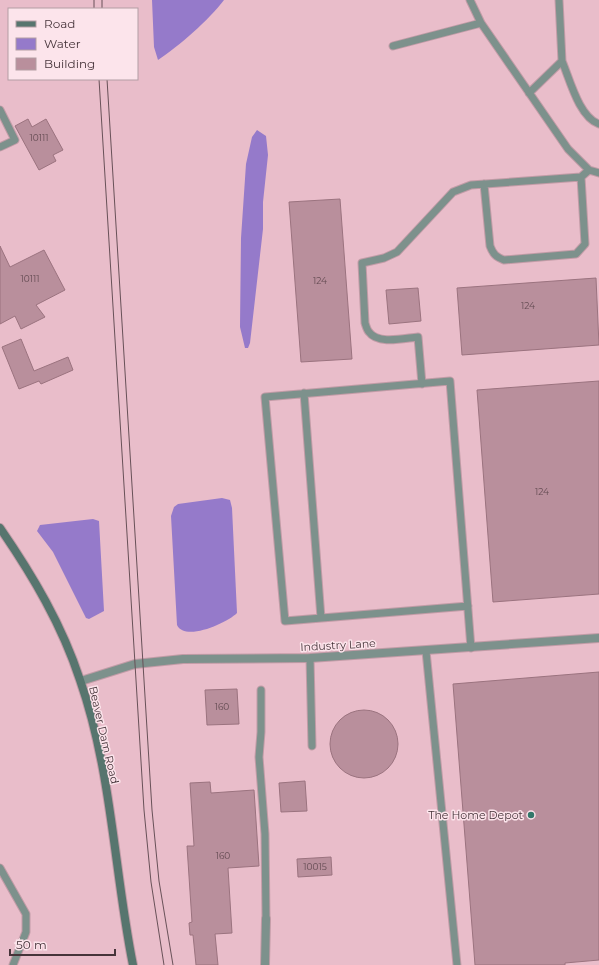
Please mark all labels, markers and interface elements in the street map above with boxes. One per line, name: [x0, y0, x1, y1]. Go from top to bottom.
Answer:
legend: [8, 8, 138, 80]
text: Road: [44, 16, 75, 31]
text: Water: [44, 36, 81, 51]
text: Building: [44, 56, 95, 71]
house number: 10111: [30, 132, 48, 143]
house number: 10111: [21, 273, 39, 284]
house number: 124: [313, 275, 327, 286]
house number: 124: [521, 300, 535, 311]
house number: 124: [535, 486, 549, 497]
street label: Industry Lane: [300, 636, 377, 654]
street label: Beaver Dam Road: [86, 685, 122, 785]
house number: 160: [215, 701, 229, 712]
place label: The Home Depot: [428, 808, 524, 822]
marker: The Home Depot: [526, 810, 536, 820]
house number: 160: [216, 850, 230, 861]
house number: 10015: [303, 861, 327, 872]
scale bar: [10, 931, 115, 957]
text: 50 m: [16, 937, 47, 952]

